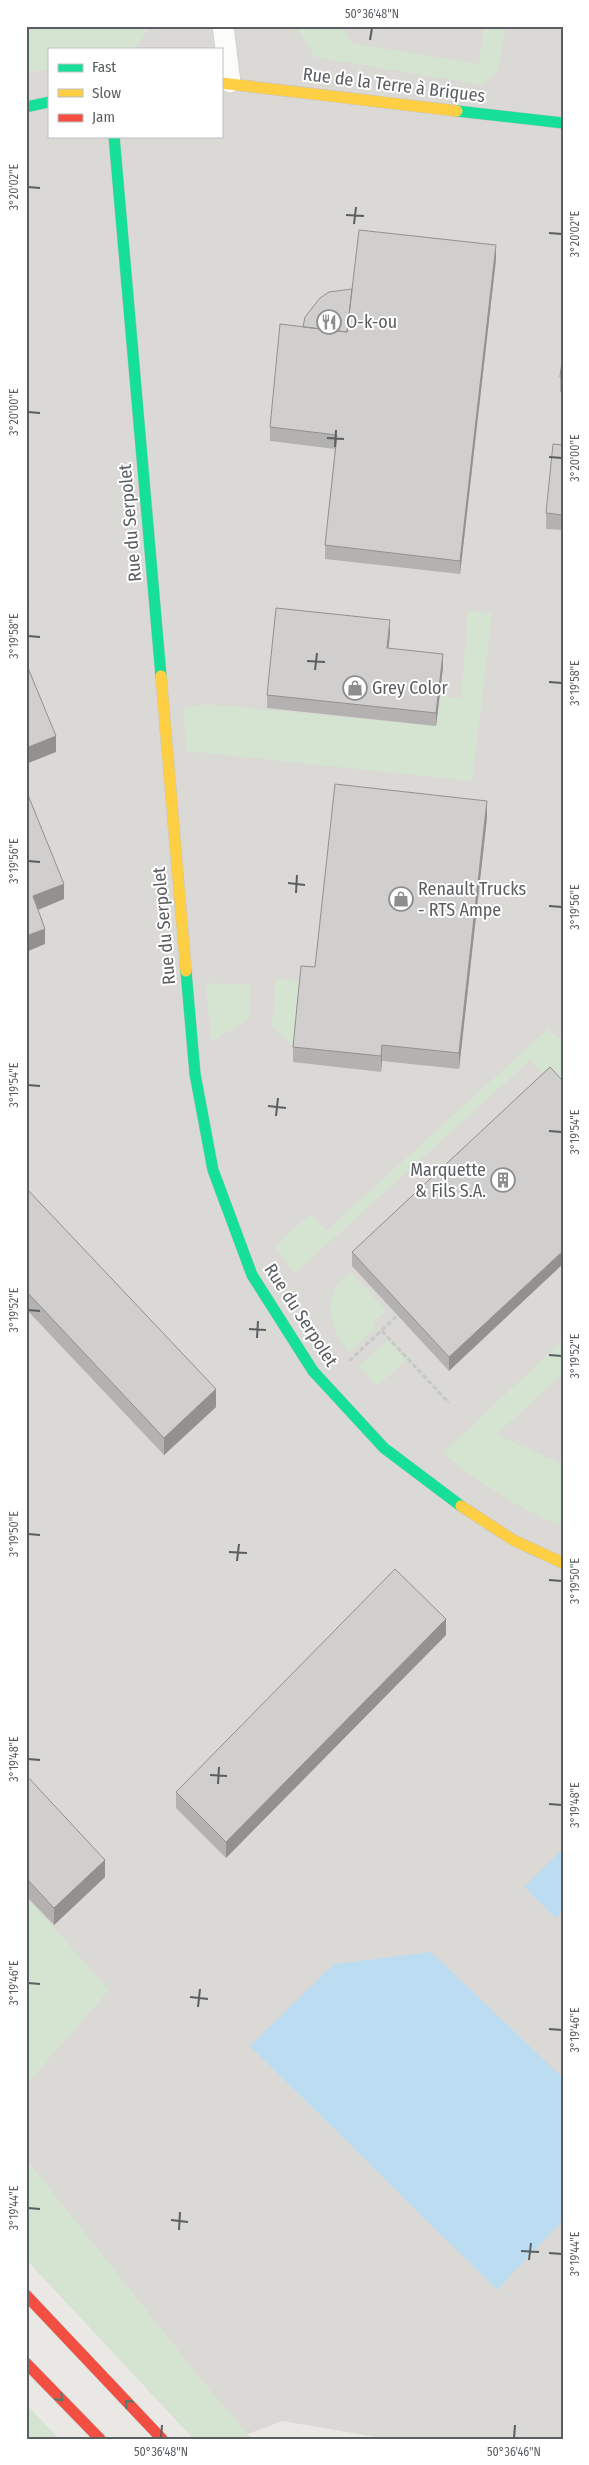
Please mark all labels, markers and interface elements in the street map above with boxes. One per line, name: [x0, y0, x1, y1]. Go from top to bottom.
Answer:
text: 50°36'48"N: [345, 7, 399, 21]
legend: [48, 48, 222, 138]
text: Fast: [92, 58, 116, 76]
street label: Rue de la Terre à Briques: [302, 63, 487, 107]
text: Slow: [92, 84, 121, 102]
text: Jam: [92, 108, 115, 126]
text: 3°20'02"E: [7, 163, 21, 210]
text: 3°20'02"E: [568, 210, 582, 257]
restaurant icon: O-k-ou: [316, 309, 342, 335]
place label: O-k-ou: [346, 311, 397, 333]
text: 3°20'00"E: [7, 388, 21, 436]
text: 3°20'00"E: [568, 434, 582, 482]
street label: Rue du Serpolet: [114, 463, 146, 583]
text: 3°19'58"E: [7, 613, 21, 659]
text: 3°19'58"E: [568, 660, 582, 706]
shop icon: Grey Color: [342, 675, 368, 701]
place label: Grey Color: [372, 677, 449, 699]
text: 3°19'56"E: [7, 838, 21, 884]
street label: Rue du Serpolet: [148, 866, 180, 986]
place label: Renault Trucks - RTS Ampe: [418, 878, 527, 921]
text: 3°19'56"E: [568, 884, 582, 930]
shop icon: Renault Trucks - RTS Ampe: [388, 886, 414, 912]
text: 3°19'54"E: [7, 1062, 21, 1107]
text: 3°19'54"E: [568, 1109, 582, 1154]
place label: Marquette & Fils S.A.: [410, 1159, 486, 1202]
building icon: Marquette & Fils S.A.: [490, 1167, 516, 1193]
street label: Rue du Serpolet: [260, 1259, 342, 1371]
text: 3°19'52"E: [7, 1287, 21, 1332]
text: 3°19'52"E: [568, 1333, 582, 1378]
text: 3°19'50"E: [7, 1511, 21, 1557]
text: 3°19'50"E: [568, 1558, 582, 1604]
text: 3°19'48"E: [7, 1736, 21, 1782]
text: 3°19'48"E: [568, 1782, 582, 1828]
text: 3°19'46"E: [7, 1960, 21, 2006]
text: 3°19'46"E: [568, 2007, 582, 2053]
text: 3°19'44"E: [7, 2185, 21, 2230]
text: 3°19'44"E: [568, 2231, 582, 2276]
one-way arrow: [54, 2392, 63, 2401]
one-way arrow: [125, 2400, 134, 2409]
text: 50°36'48"N: [134, 2445, 188, 2459]
text: 50°36'46"N: [487, 2445, 541, 2459]

